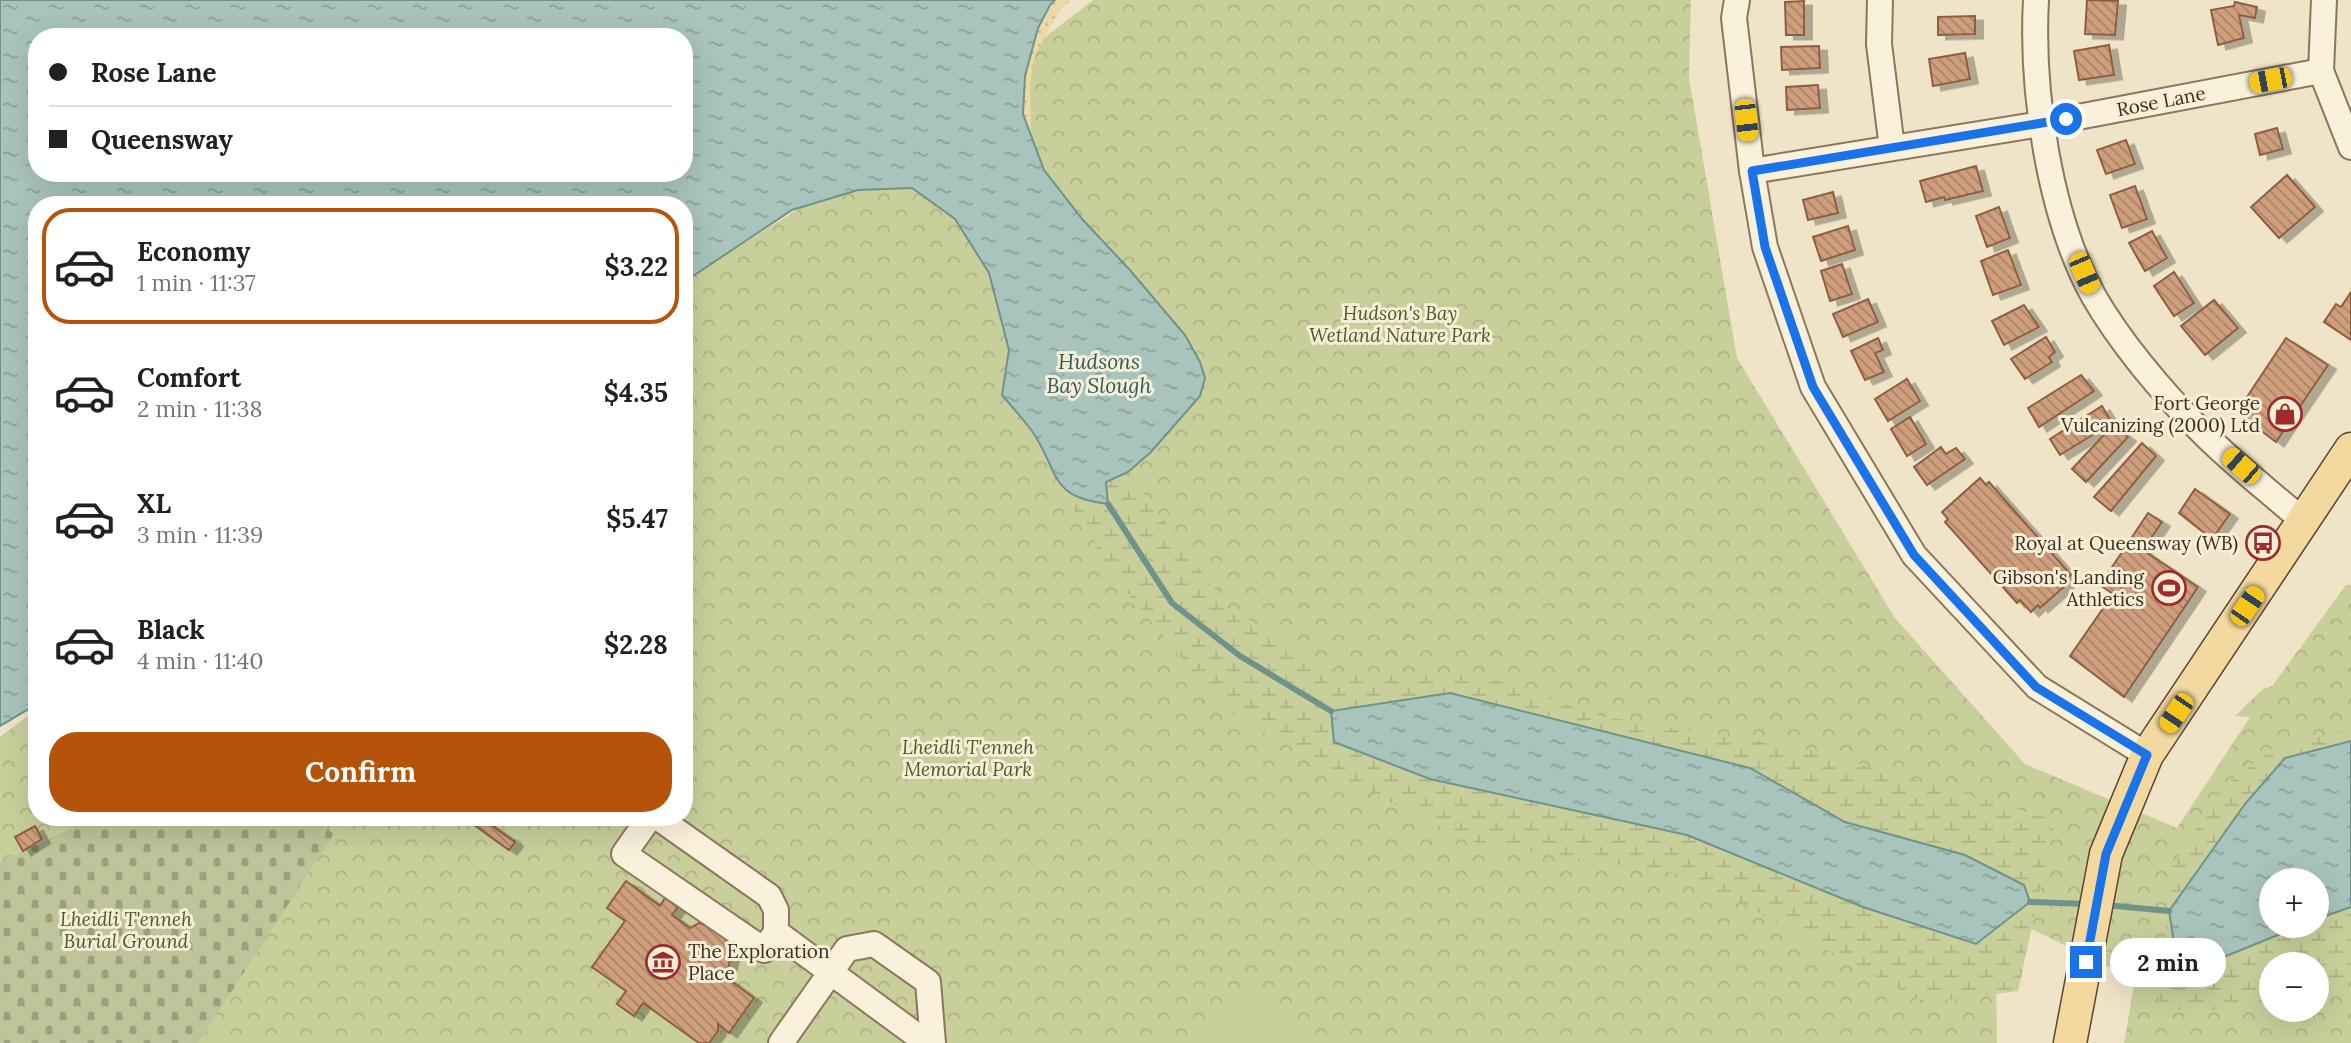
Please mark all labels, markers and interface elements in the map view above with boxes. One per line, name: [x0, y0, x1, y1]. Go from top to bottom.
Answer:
text: Rose Lane: [91, 56, 217, 89]
car: [2248, 66, 2293, 94]
street label: Rose Lane: [2115, 81, 2207, 121]
car: [1734, 98, 1759, 142]
route start: [2050, 103, 2082, 135]
text: Queensway: [91, 123, 233, 156]
icon: car: [53, 235, 116, 298]
text: Economy: [137, 235, 250, 268]
text: $3.22: [604, 250, 668, 283]
car: [2067, 250, 2102, 296]
text: 1 min · 11:37: [137, 268, 256, 297]
park label: Hudson's Bay Wetland Nature Park: [1309, 301, 1491, 347]
water label: Hudsons Bay Slough: [1047, 348, 1151, 399]
icon: car: [53, 361, 116, 424]
text: Comfort: [137, 361, 241, 394]
text: $4.35: [604, 376, 668, 409]
place label: Fort George Vulcanizing (2000) Ltd: [2060, 391, 2260, 438]
text: 2 min · 11:38: [137, 394, 262, 423]
shop icon: Fort George Vulcanizing (2000) Ltd: [2266, 395, 2304, 433]
car: [2219, 444, 2264, 488]
icon: car: [53, 487, 116, 550]
text: XL: [137, 487, 171, 520]
text: $5.47: [606, 502, 668, 535]
text: 3 min · 11:39: [137, 520, 263, 549]
bus stop icon: Royal at Queensway (WB): [2244, 524, 2282, 562]
place label: Royal at Queensway (WB): [2014, 531, 2238, 556]
place label: Gibson's Landing Athletics: [1993, 565, 2144, 611]
sports icon: Gibson's Landing Athletics: [2150, 569, 2188, 607]
car: [2227, 583, 2268, 629]
icon: car: [53, 613, 116, 676]
text: Black: [137, 613, 205, 646]
text: $2.28: [604, 628, 668, 661]
text: 4 min · 11:40: [137, 646, 264, 675]
car: [2156, 690, 2197, 736]
button: Confirm: [49, 732, 672, 812]
park label: Lheidli T'enneh Memorial Park: [902, 735, 1034, 781]
map controls: [2259, 868, 2329, 1022]
button: +: [2259, 868, 2329, 938]
park label: Lheidli T'enneh Burial Ground: [60, 907, 192, 953]
callout: 2 min: [2110, 937, 2226, 986]
place label: The Exploration Place: [688, 939, 829, 985]
museum icon: The Exploration Place: [644, 943, 682, 981]
route end: [2070, 946, 2102, 978]
text: 2 min: [2137, 948, 2199, 977]
button: −: [2259, 952, 2329, 1022]

